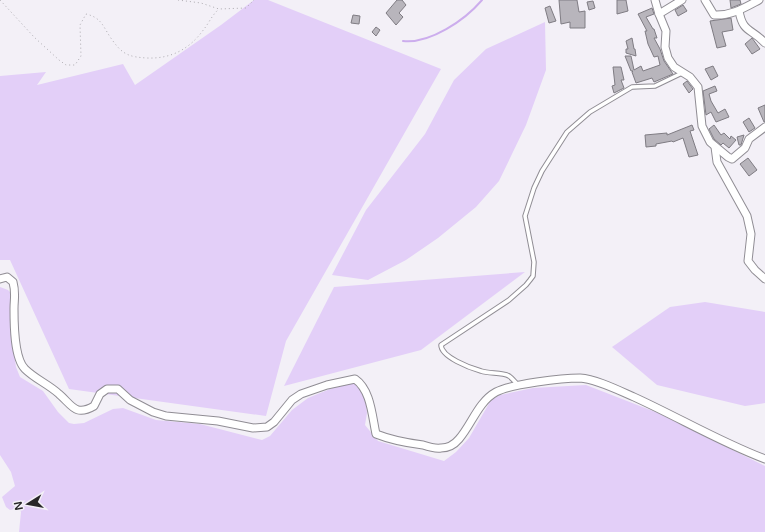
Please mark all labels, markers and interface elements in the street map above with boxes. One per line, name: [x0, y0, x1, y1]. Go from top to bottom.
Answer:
north arrow: [8, 484, 48, 524]
text: N: [11, 500, 26, 511]

